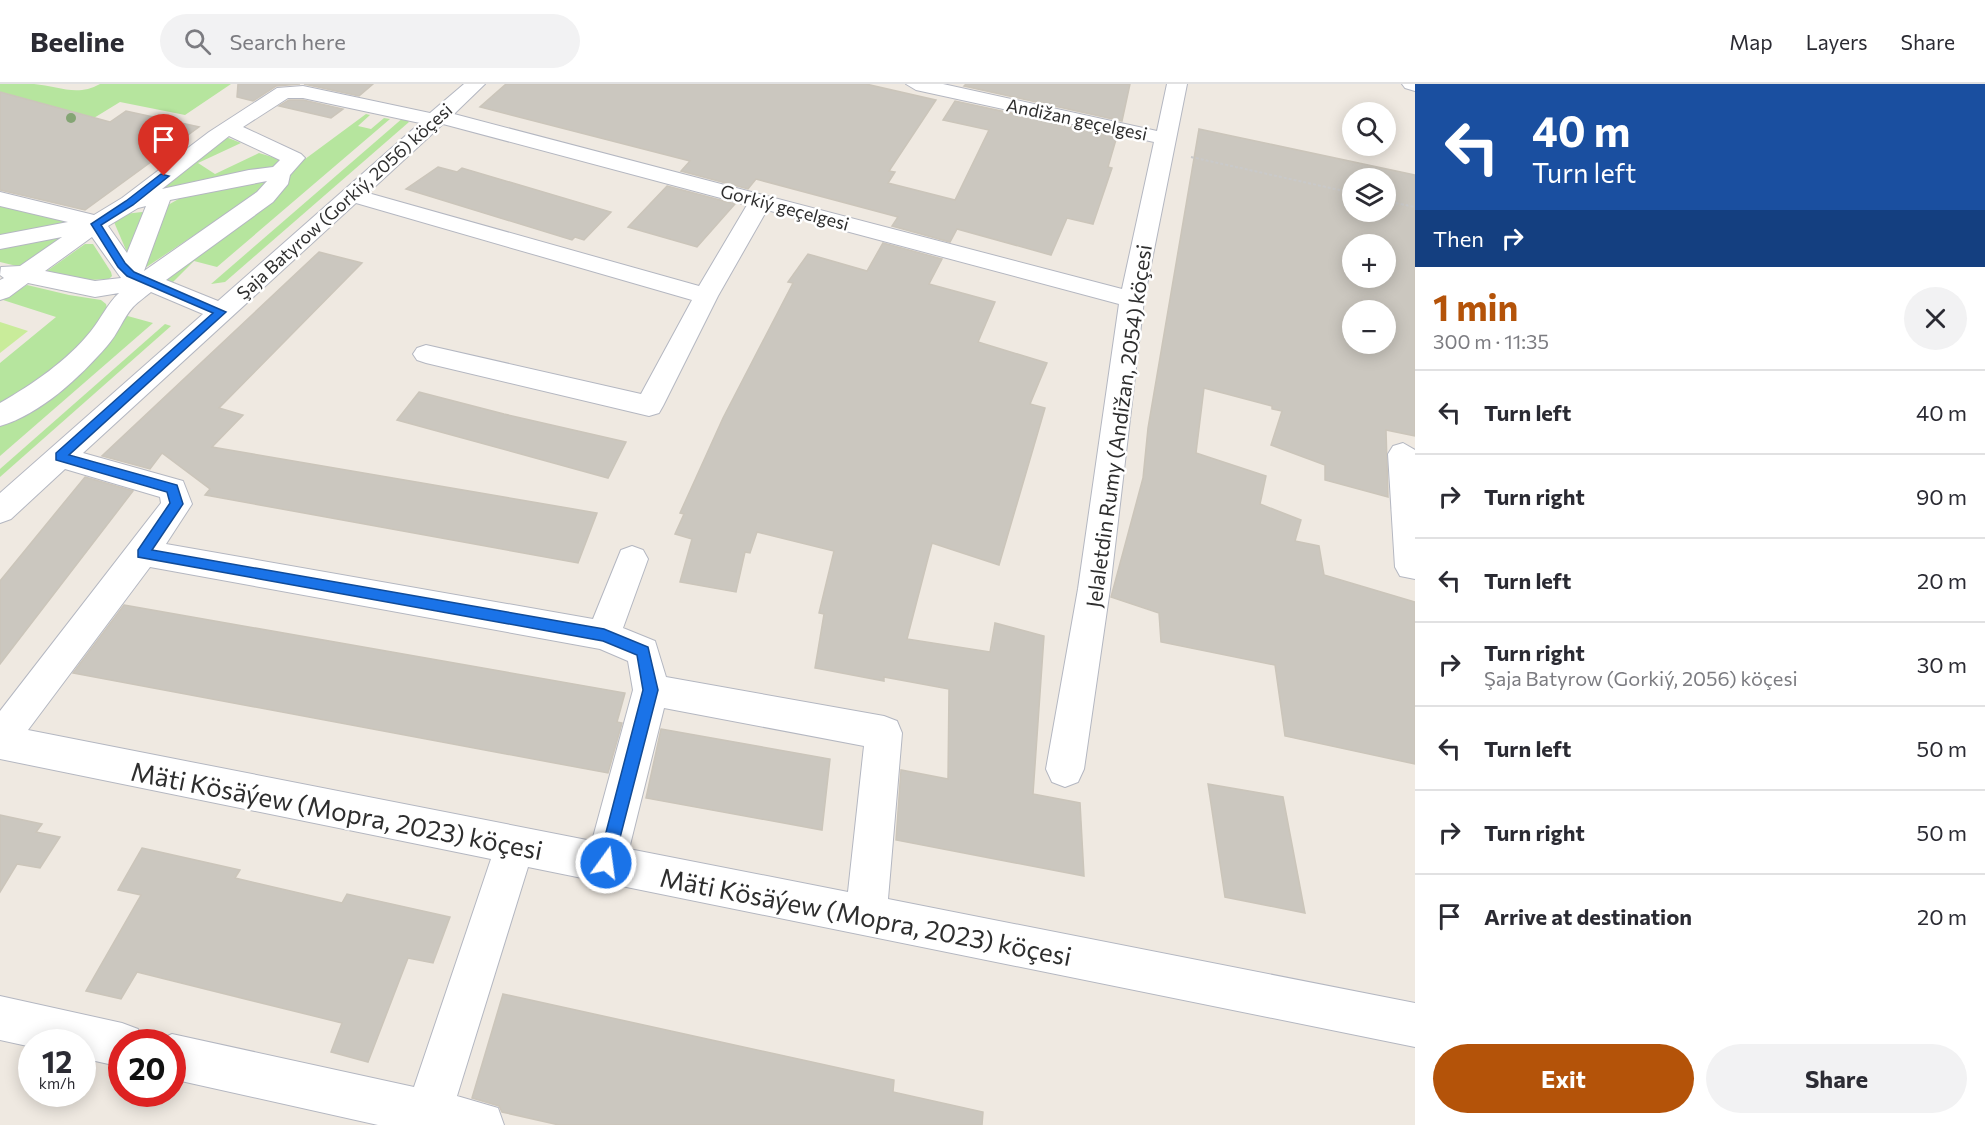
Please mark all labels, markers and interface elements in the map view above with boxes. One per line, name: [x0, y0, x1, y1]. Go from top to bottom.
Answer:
search box: [160, 14, 580, 68]
text: Beeline: [30, 24, 124, 58]
icon: search: [181, 25, 214, 58]
text: Search here: [229, 28, 346, 55]
text: Map: [1729, 29, 1773, 54]
text: Layers: [1806, 29, 1868, 54]
text: Share: [1901, 29, 1955, 54]
street label: Andižan geçelgesi: [1004, 93, 1150, 145]
street label: Şaja Batyrow (Gorkiý, 2056) köçesi: [232, 98, 456, 304]
map controls: [1342, 102, 1396, 354]
button: search: [1342, 102, 1396, 156]
text: 40 m: [1532, 104, 1630, 156]
icon: left: [1433, 108, 1511, 186]
pin: [138, 114, 189, 176]
icon: arrive: [147, 123, 180, 156]
text: Turn left: [1532, 156, 1636, 189]
button: layers: [1342, 168, 1396, 222]
street label: Gorkiý geçelgesi: [718, 179, 852, 235]
icon: right: [1496, 222, 1529, 255]
text: Then: [1433, 225, 1484, 252]
button: +: [1342, 234, 1396, 288]
street label: Jelaletdin Rumy (Andižan, 2054) köçesi: [1080, 243, 1156, 609]
text: 1 min: [1433, 284, 1518, 328]
button: close: [1904, 287, 1967, 350]
button: −: [1342, 300, 1396, 354]
text: 300 m · 11:35: [1433, 329, 1549, 353]
icon: left: [1433, 396, 1466, 429]
text: Turn left: [1484, 399, 1571, 426]
text: 40 m: [1916, 399, 1967, 426]
icon: right: [1433, 480, 1466, 513]
text: Turn right: [1484, 483, 1585, 510]
text: 90 m: [1916, 483, 1967, 510]
icon: left: [1433, 564, 1466, 597]
text: Turn left: [1484, 567, 1571, 594]
text: 20 m: [1917, 567, 1967, 594]
text: Turn right: [1484, 639, 1585, 666]
icon: right: [1433, 648, 1466, 681]
text: 30 m: [1917, 651, 1967, 678]
text: Şaja Batyrow (Gorkiý, 2056) köçesi: [1484, 666, 1798, 690]
icon: left: [1433, 732, 1466, 765]
text: Turn left: [1484, 735, 1571, 762]
text: 50 m: [1917, 735, 1967, 762]
street label: Mäti Kösäýew (Mopra, 2023) köçesi: [129, 755, 545, 865]
icon: right: [1433, 816, 1466, 849]
text: Turn right: [1484, 819, 1585, 846]
text: 50 m: [1917, 819, 1967, 846]
position arrow: [574, 831, 638, 895]
street label: Mäti Kösäýew (Mopra, 2023) köçesi: [658, 861, 1074, 971]
icon: arrive: [1433, 900, 1466, 933]
text: Arrive at destination: [1484, 903, 1692, 930]
text: 20 m: [1917, 903, 1967, 930]
speed limit sign: 20: [108, 1029, 186, 1107]
text: 12: [42, 1042, 72, 1079]
button: Exit: [1433, 1044, 1694, 1113]
button: Share: [1706, 1044, 1967, 1113]
text: km/h: [39, 1074, 75, 1092]

